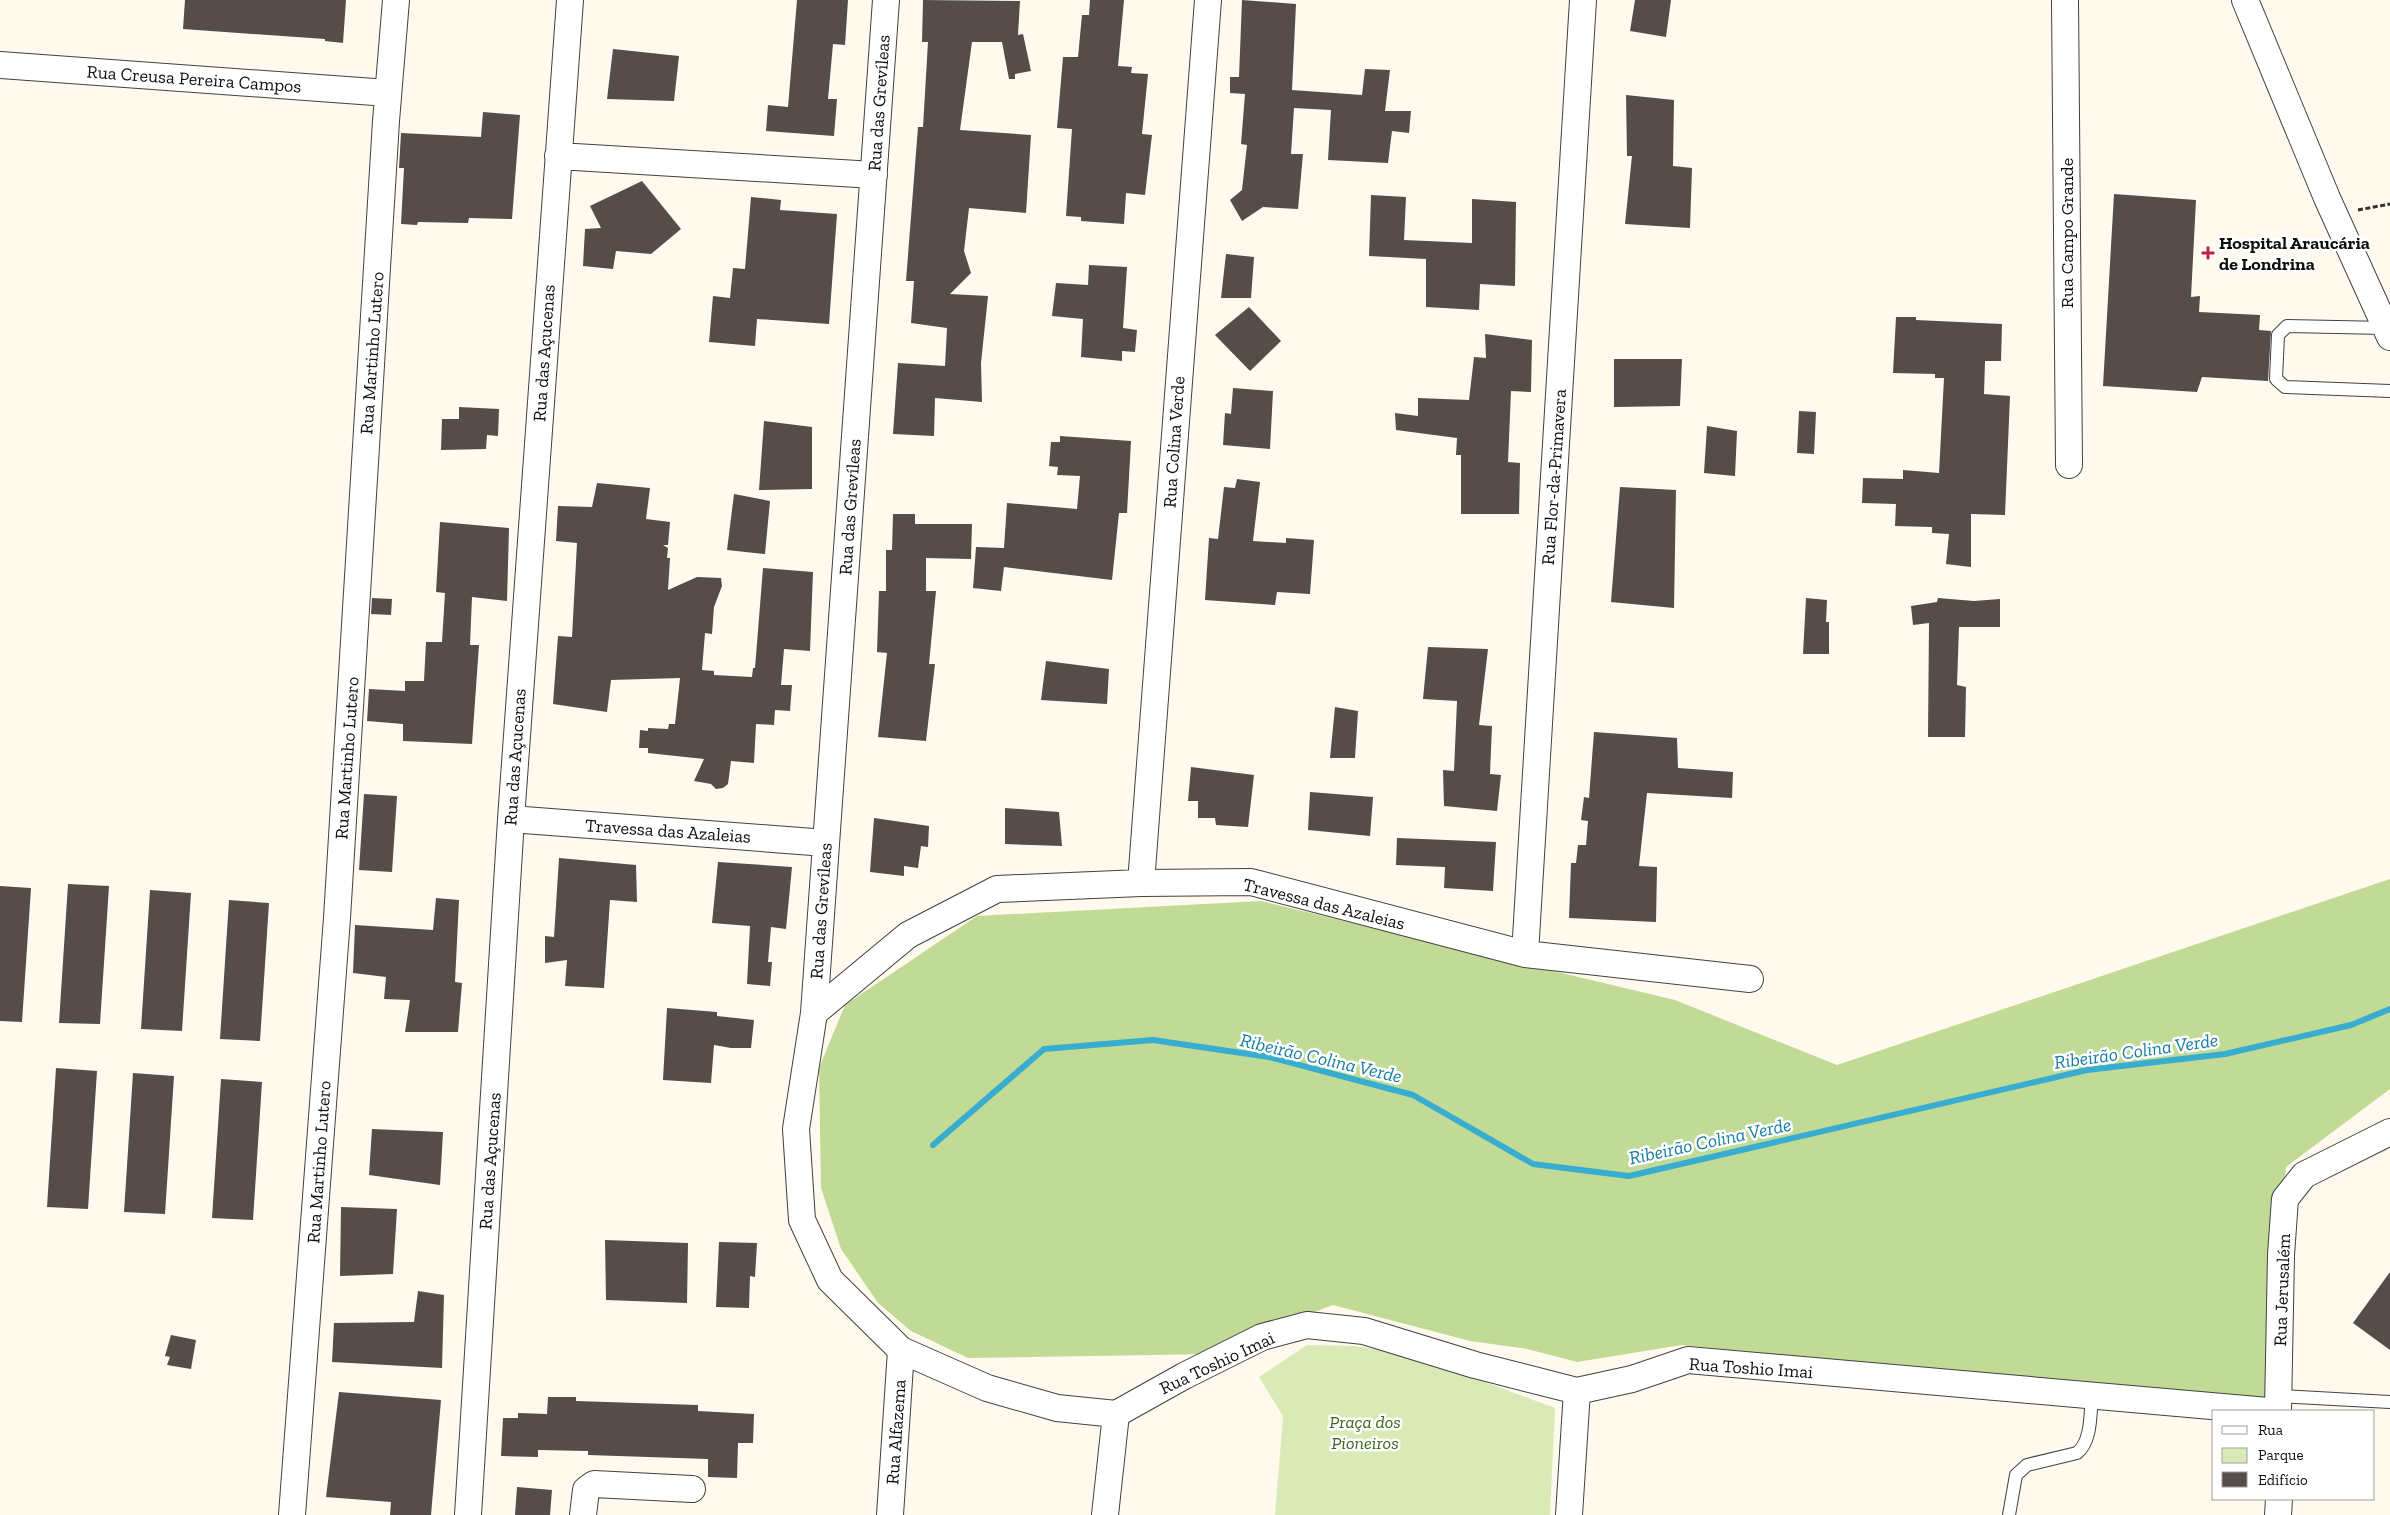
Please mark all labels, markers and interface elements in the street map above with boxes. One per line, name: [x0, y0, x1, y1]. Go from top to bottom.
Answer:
street label: Rua das Grevíleas: [863, 34, 895, 172]
street label: Rua Creusa Pereira Campos: [86, 61, 302, 97]
street label: Rua Campo Grande: [2056, 158, 2078, 308]
place label: Hospital Araucária de Londrina: [2219, 232, 2370, 275]
marker: Hospital Araucária de Londrina: [2201, 246, 2215, 260]
street label: Rua Martinho Lutero: [355, 271, 389, 435]
street label: Rua das Açucenas: [528, 284, 560, 422]
street label: Rua Colina Verde: [1158, 375, 1190, 509]
street label: Rua Flor-da-Primavera: [1537, 388, 1571, 566]
street label: Rua das Grevíleas: [834, 438, 866, 576]
street label: Rua Martinho Lutero: [330, 676, 364, 840]
street label: Rua das Açucenas: [499, 688, 531, 826]
street label: Travessa das Azaleias: [584, 814, 752, 848]
street label: Rua das Grevíleas: [805, 842, 837, 980]
street label: Travessa das Azaleias: [1241, 873, 1407, 935]
water label: Ribeirão Colina Verde: [1238, 1028, 1404, 1088]
water label: Ribeirão Colina Verde: [2053, 1028, 2219, 1074]
street label: Rua Martinho Lutero: [302, 1080, 336, 1244]
street label: Rua das Açucenas: [474, 1092, 506, 1230]
water label: Ribeirão Colina Verde: [1627, 1113, 1793, 1169]
street label: Rua Jerusalém: [2269, 1233, 2295, 1347]
street label: Rua Toshio Imai: [1156, 1327, 1278, 1399]
street label: Rua Toshio Imai: [1688, 1353, 1814, 1383]
street label: Rua Alfazema: [881, 1378, 911, 1485]
legend: [2212, 1410, 2375, 1500]
park label: Praça dos Pioneiros: [1329, 1411, 1401, 1454]
text: Rua: [2258, 1421, 2283, 1439]
text: Parque: [2258, 1446, 2304, 1464]
text: Edifício: [2258, 1471, 2308, 1489]

